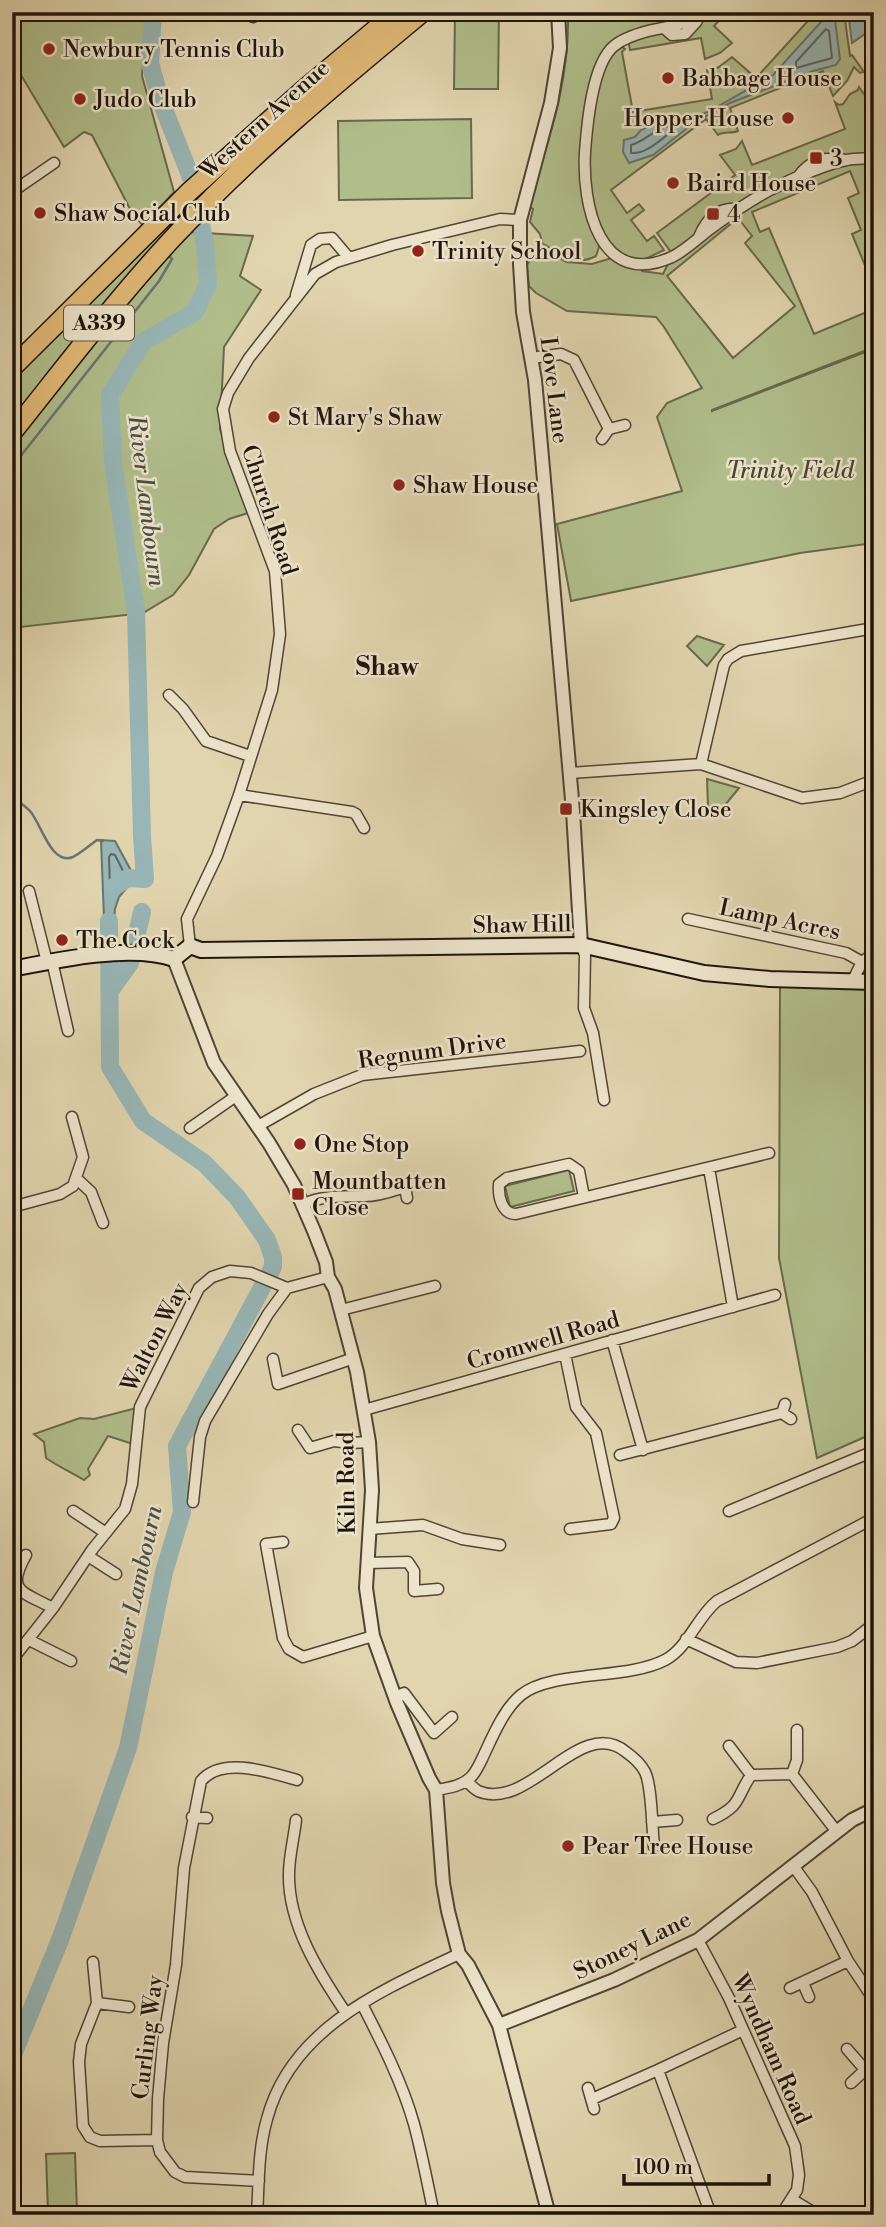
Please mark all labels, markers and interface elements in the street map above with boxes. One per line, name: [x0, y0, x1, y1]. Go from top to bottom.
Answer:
place label: Newbury Tennis Club: [63, 36, 285, 64]
marker: Newbury Tennis Club: [41, 41, 57, 57]
street label: Western Avenue: [193, 54, 335, 186]
place label: Babbage House: [681, 65, 842, 93]
marker: Babbage House: [660, 70, 676, 86]
place label: Judo Club: [93, 86, 197, 114]
marker: Judo Club: [72, 91, 88, 107]
place label: Hopper House: [624, 105, 774, 133]
marker: Hopper House: [780, 110, 796, 126]
place label: 3: [830, 145, 843, 173]
marker: 3: [808, 150, 824, 166]
place label: Baird House: [686, 170, 816, 198]
marker: Baird House: [665, 175, 681, 191]
place label: Shaw Social Club: [54, 200, 230, 228]
place label: 4: [727, 201, 741, 229]
marker: Shaw Social Club: [32, 205, 48, 221]
marker: 4: [705, 206, 721, 222]
place label: Trinity School: [432, 238, 581, 266]
marker: Trinity School: [410, 243, 426, 259]
road number: A339: [64, 306, 134, 340]
street label: Love Lane: [534, 335, 574, 445]
place label: St Mary's Shaw: [288, 404, 443, 432]
marker: St Mary's Shaw: [266, 409, 282, 425]
water label: River Lambourn: [120, 413, 171, 589]
street label: Church Road: [235, 442, 303, 579]
park label: Trinity Field: [726, 457, 855, 485]
place label: Shaw House: [413, 472, 538, 500]
marker: Shaw House: [391, 477, 407, 493]
district label: Shaw: [356, 651, 420, 683]
place label: Kingsley Close: [580, 796, 732, 824]
marker: Kingsley Close: [558, 801, 574, 817]
street label: Lamp Acres: [717, 893, 843, 946]
street label: Shaw Hill: [472, 910, 572, 940]
place label: The Cock: [76, 927, 175, 955]
marker: The Cock: [54, 932, 70, 948]
street label: Regnum Drive: [356, 1027, 508, 1075]
place label: One Stop: [314, 1131, 409, 1159]
marker: One Stop: [292, 1136, 308, 1152]
place label: Mountbatten Close: [312, 1168, 447, 1222]
marker: Mountbatten Close: [290, 1186, 306, 1202]
street label: Walton Way: [115, 1277, 195, 1398]
street label: Cromwell Road: [464, 1306, 623, 1376]
street label: Kiln Road: [332, 1431, 362, 1535]
water label: River Lambourn: [104, 1502, 170, 1679]
place label: Pear Tree House: [582, 1833, 753, 1861]
marker: Pear Tree House: [560, 1838, 576, 1854]
street label: Stoney Lane: [569, 1905, 696, 1986]
street label: Wyndham Road: [725, 1969, 817, 2129]
street label: Curling Way: [126, 1972, 170, 2101]
scale bar: [624, 2143, 769, 2187]
text: 100 m: [634, 2155, 693, 2181]

